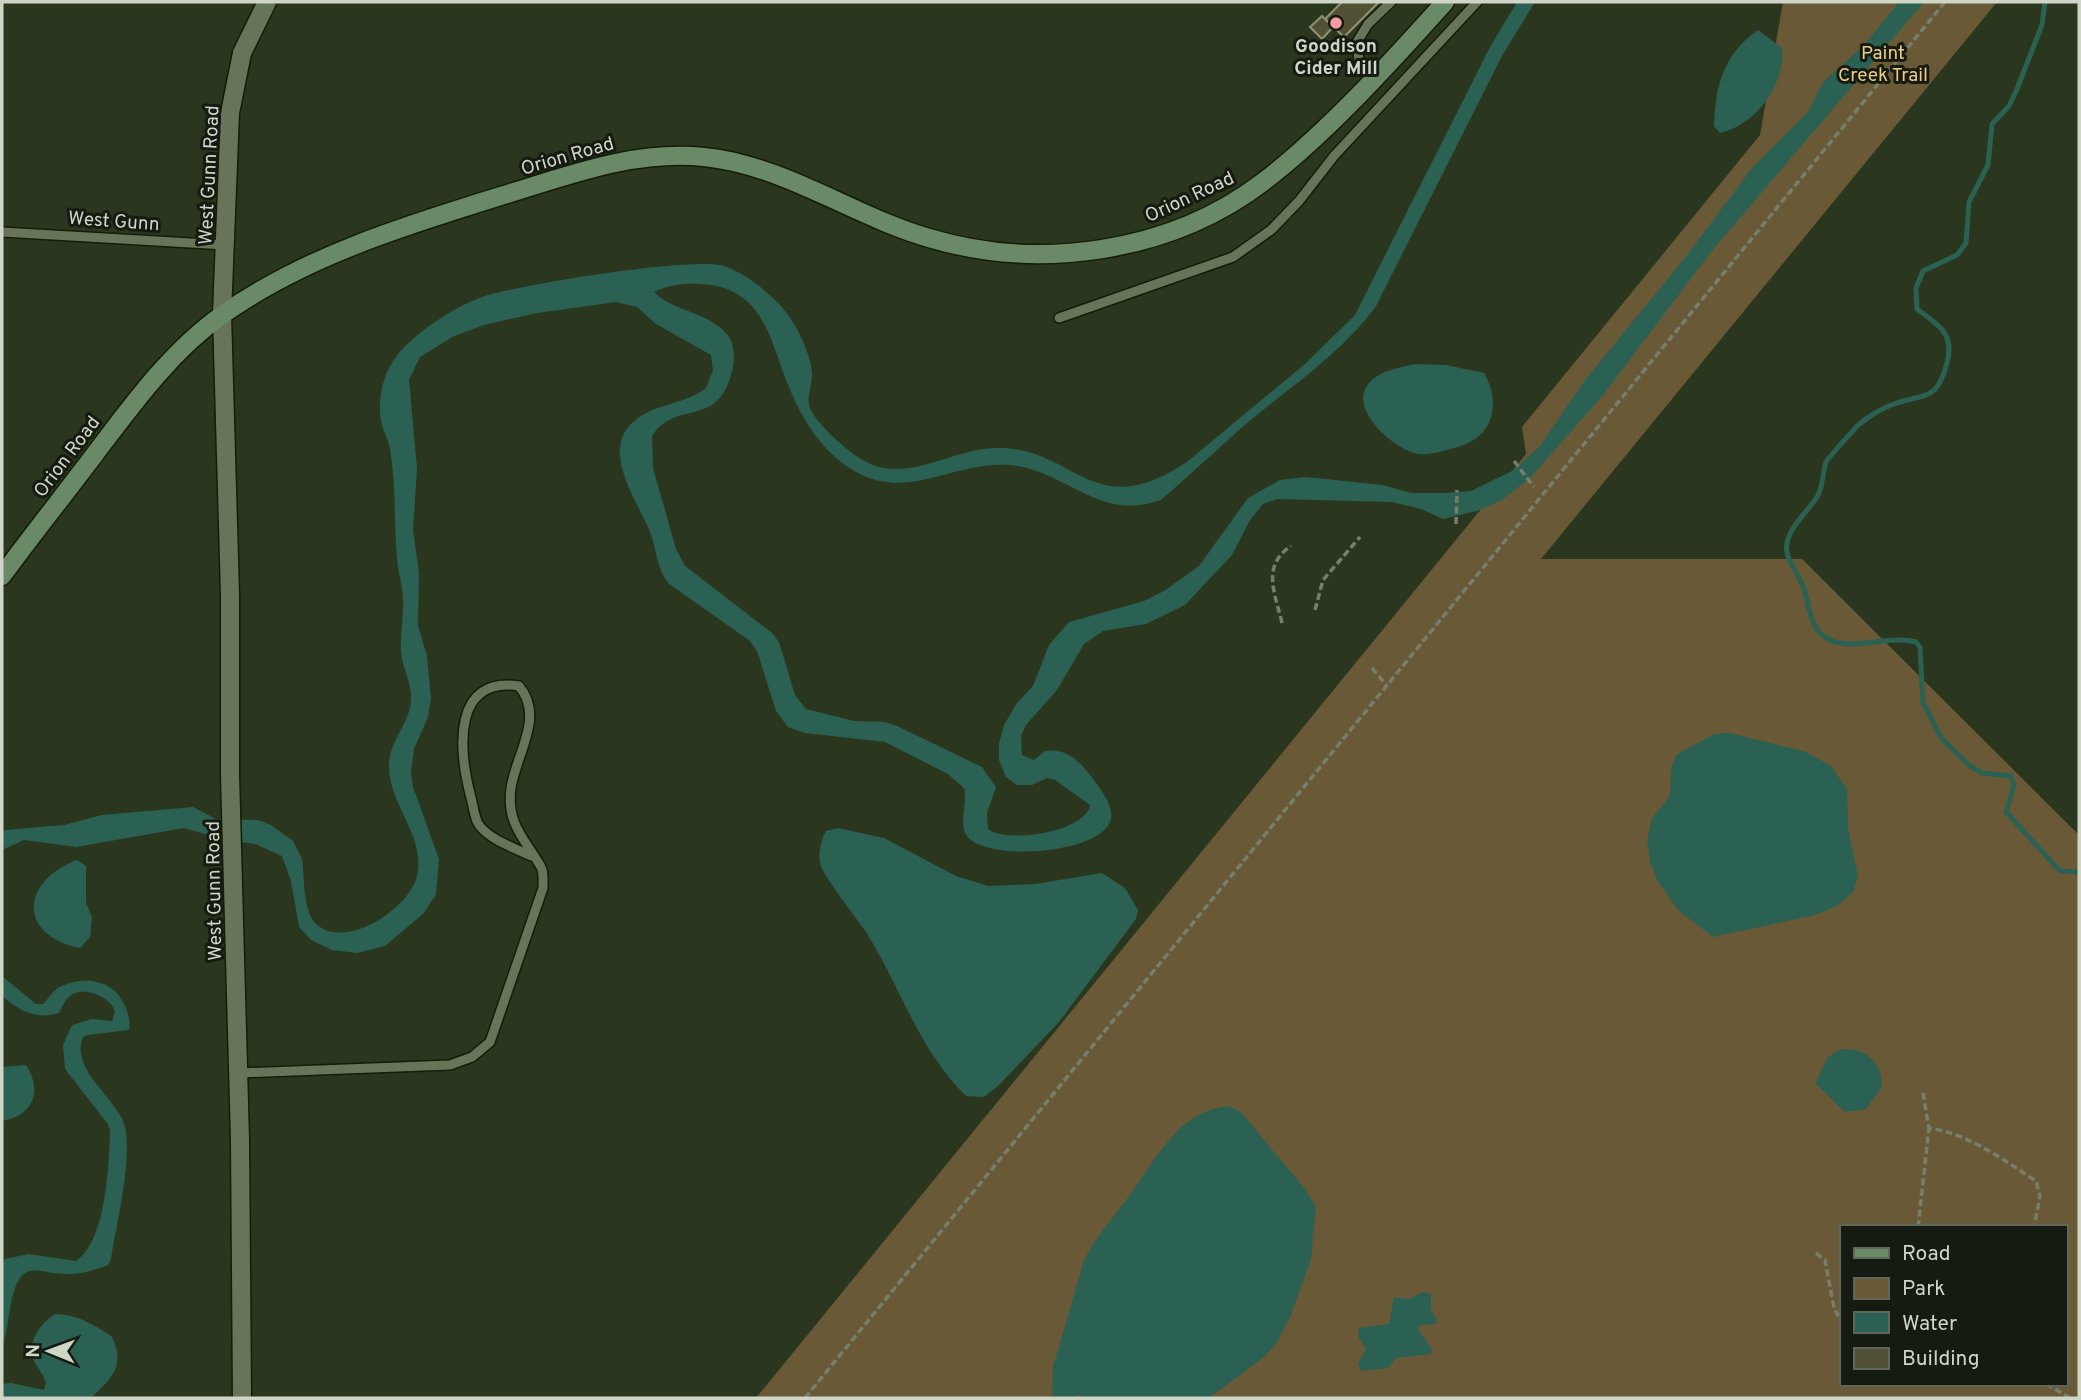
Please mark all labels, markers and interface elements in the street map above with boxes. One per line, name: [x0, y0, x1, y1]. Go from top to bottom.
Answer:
marker: Goodison Cider Mill: [1328, 15, 1344, 31]
place label: Goodison Cider Mill: [1294, 35, 1378, 81]
park label: Paint Creek Trail: [1838, 42, 1928, 88]
street label: West Gunn Road: [194, 105, 226, 246]
street label: Orion Road: [518, 132, 617, 182]
street label: Orion Road: [1141, 167, 1238, 229]
street label: West Gunn: [67, 207, 160, 237]
street label: Orion Road: [29, 412, 106, 503]
street label: West Gunn Road: [202, 821, 228, 961]
legend: [1840, 1225, 2067, 1386]
text: Road: [1902, 1241, 1951, 1268]
text: Park: [1902, 1276, 1945, 1303]
text: Water: [1902, 1311, 1957, 1338]
north arrow: [14, 1316, 84, 1386]
text: N: [22, 1344, 46, 1358]
text: Building: [1902, 1346, 1980, 1373]

